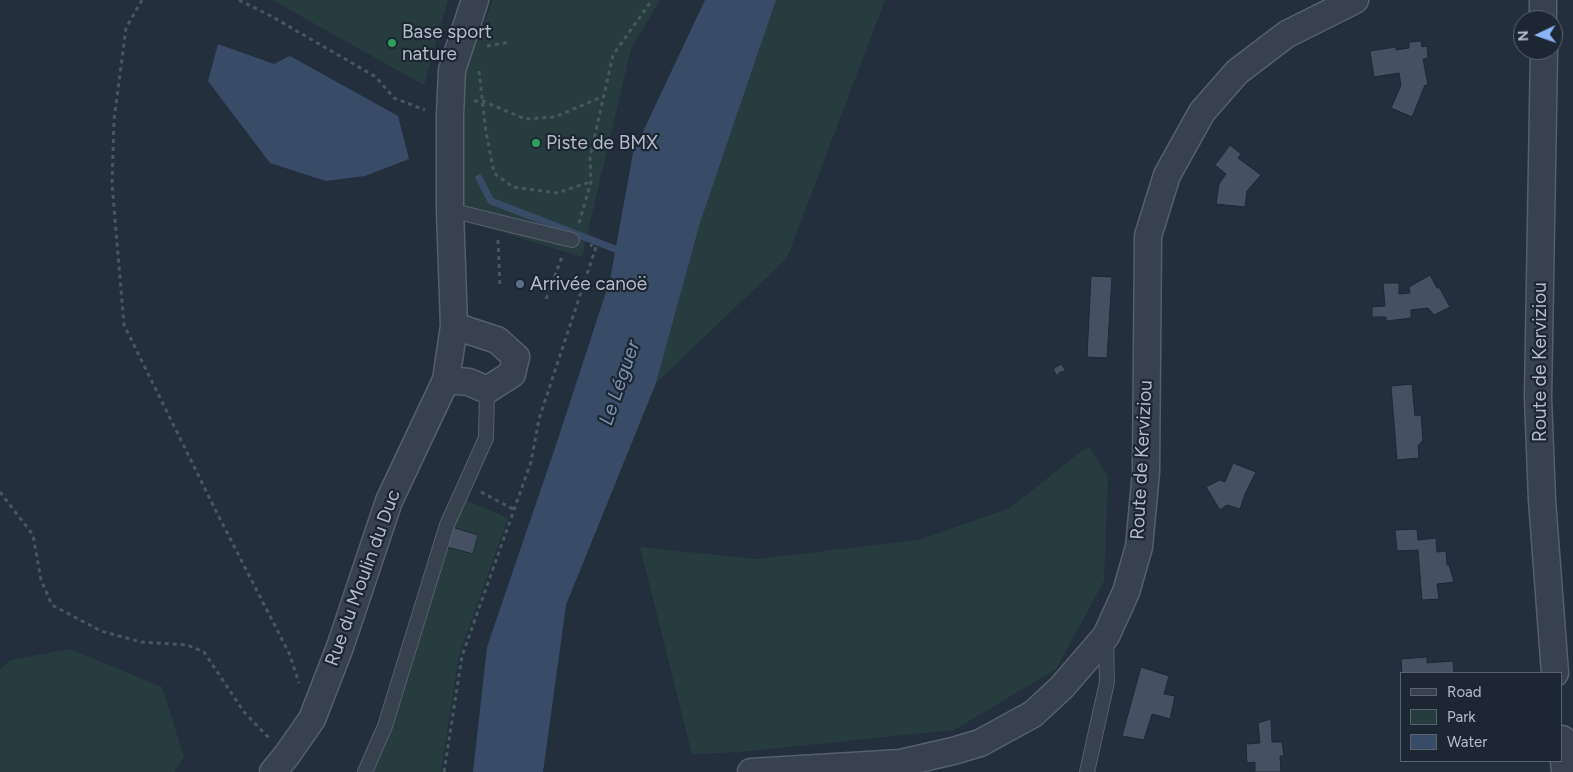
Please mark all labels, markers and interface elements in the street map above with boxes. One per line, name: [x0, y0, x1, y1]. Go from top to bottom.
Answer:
north arrow: [1513, 10, 1563, 60]
place label: Base sport nature: [402, 21, 492, 65]
text: N: [1515, 30, 1532, 42]
marker: Base sport nature: [386, 37, 398, 49]
place label: Piste de BMX: [546, 132, 658, 154]
marker: Piste de BMX: [530, 137, 542, 149]
place label: Arrivée canoë: [530, 273, 647, 295]
marker: Arrivée canoë: [514, 278, 526, 290]
street label: Route de Kerviziou: [1529, 282, 1551, 442]
water label: Le Léguer: [594, 337, 646, 429]
street label: Route de Kerviziou: [1126, 380, 1158, 540]
street label: Rue du Moulin du Duc: [320, 487, 406, 669]
legend: [1400, 672, 1563, 762]
text: Road: [1447, 683, 1482, 701]
text: Park: [1447, 708, 1476, 726]
text: Water: [1447, 733, 1487, 751]

